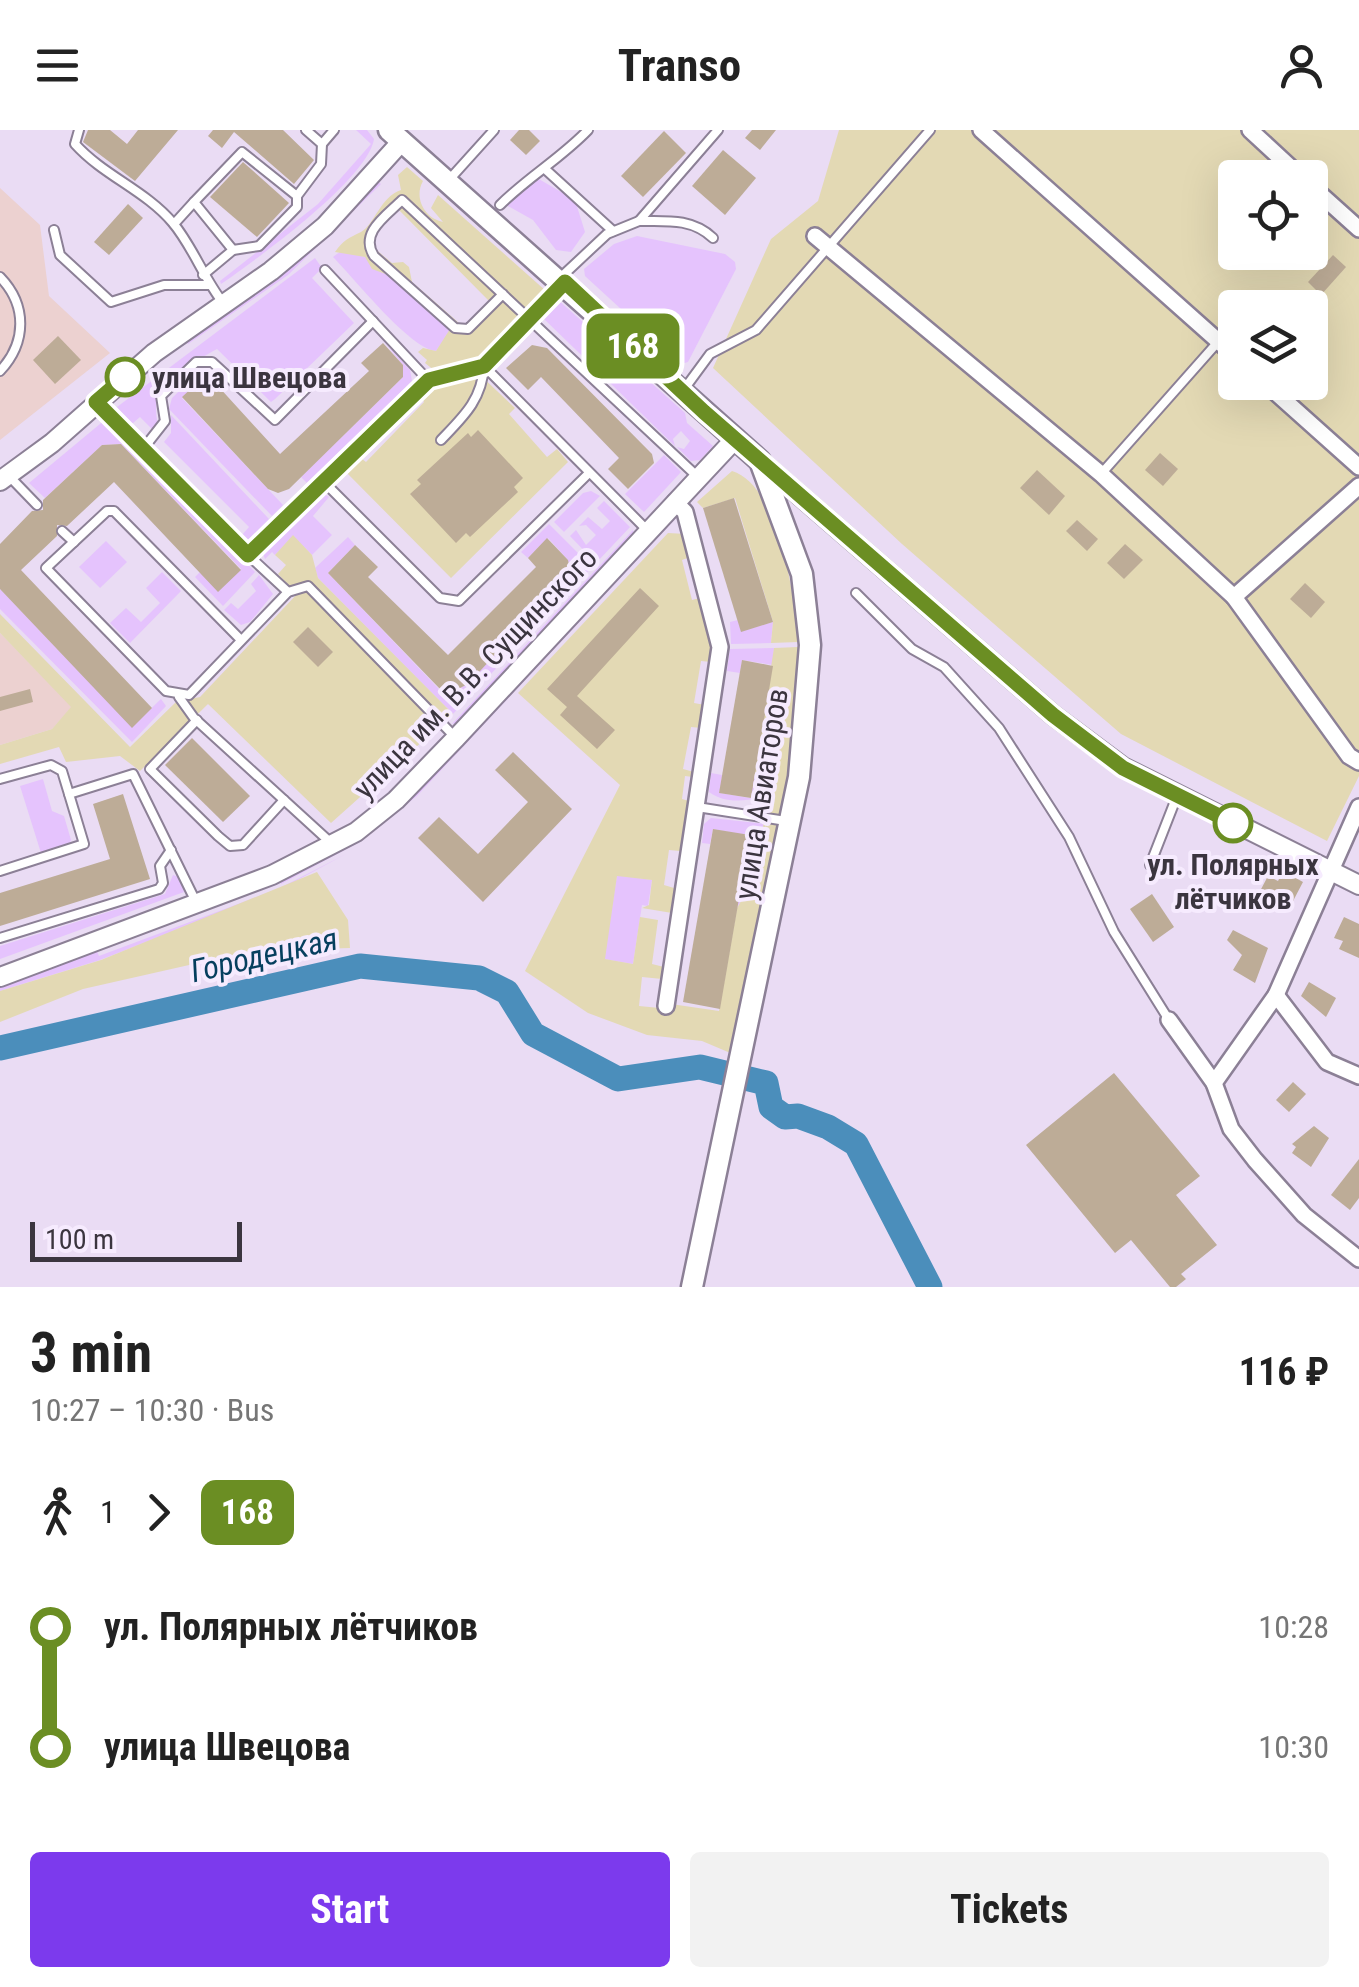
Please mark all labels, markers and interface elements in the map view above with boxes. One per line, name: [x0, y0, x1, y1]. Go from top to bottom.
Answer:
icon: menu: [30, 38, 85, 93]
icon: person: [1274, 38, 1329, 93]
text: Transo: [618, 39, 741, 92]
map controls: [1218, 160, 1328, 400]
button: locate: [1218, 160, 1328, 270]
button: layers: [1218, 290, 1328, 400]
line badge: 168: [576, 314, 690, 378]
text: 168: [606, 326, 660, 367]
marker: улица Швецова: [106, 358, 144, 396]
place label: улица Швецова: [152, 360, 347, 395]
street label: улица им. В.В. Сущинского: [346, 540, 604, 806]
street label: улица Авиаторов: [727, 686, 795, 902]
marker: ул. Полярных лётчиков: [1214, 804, 1252, 842]
place label: ул. Полярных лётчиков: [1147, 847, 1319, 916]
water label: Городецкая: [187, 920, 341, 990]
scale bar: [30, 1217, 242, 1262]
text: 100 m: [45, 1223, 114, 1256]
text: 3 min: [30, 1321, 152, 1385]
text: 116 ₽: [1239, 1350, 1329, 1394]
text: 10:27 – 10:30 · Bus: [30, 1391, 274, 1429]
icon: walk: [30, 1485, 85, 1540]
icon: forward: [131, 1485, 186, 1540]
text: 168: [221, 1492, 274, 1533]
text: 1: [100, 1493, 116, 1531]
text: ул. Полярных лётчиков: [104, 1605, 478, 1649]
text: 10:28: [1258, 1608, 1329, 1646]
text: улица Швецова: [104, 1725, 350, 1769]
text: 10:30: [1258, 1728, 1329, 1766]
button: Start: [30, 1852, 670, 1967]
button: Tickets: [690, 1852, 1329, 1967]

